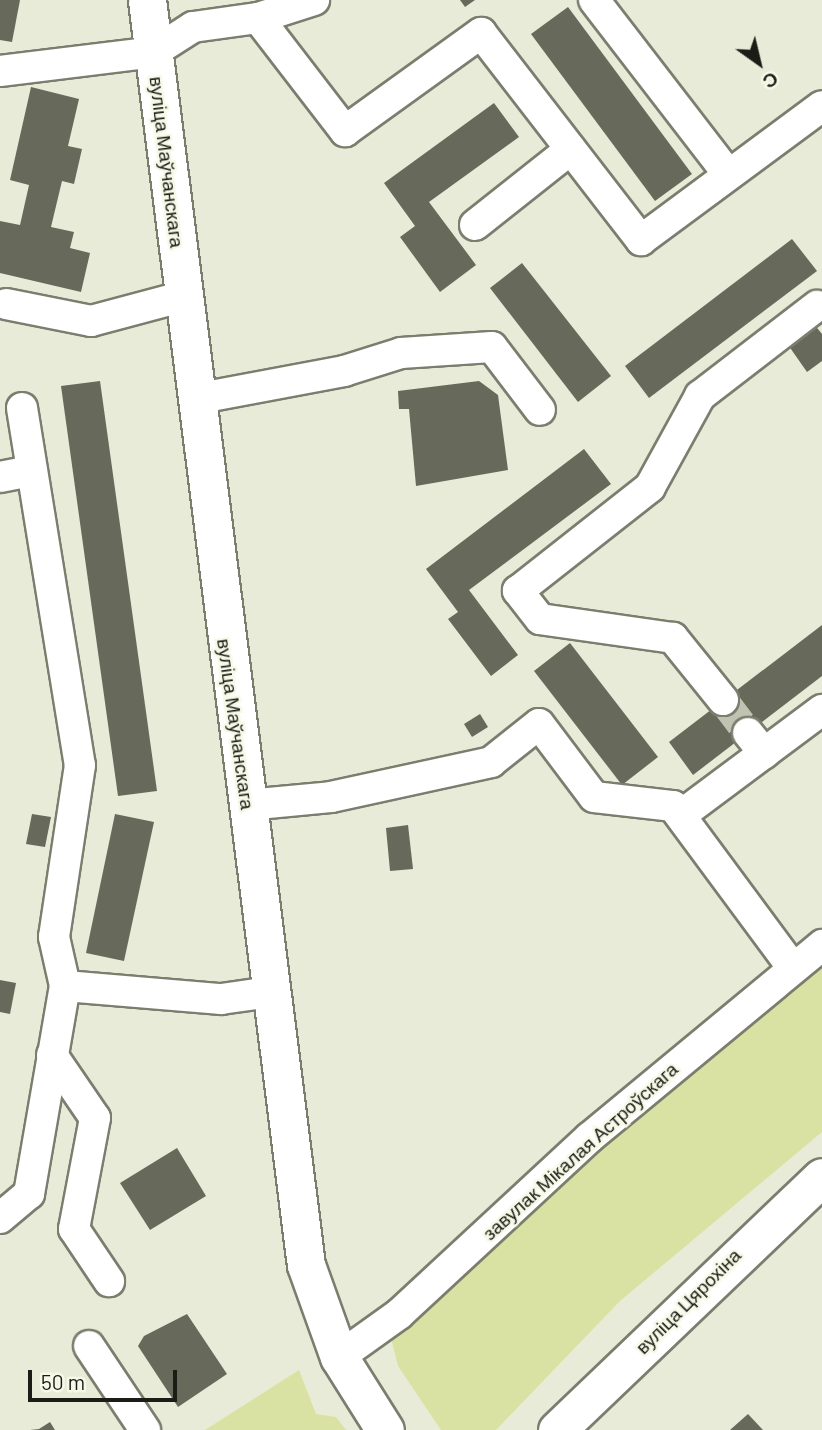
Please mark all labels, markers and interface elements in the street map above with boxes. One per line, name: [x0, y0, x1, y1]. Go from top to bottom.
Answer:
north arrow: [724, 28, 794, 98]
text: С: [759, 67, 783, 94]
street label: вуліца Маўчанскага: [145, 75, 189, 249]
street label: вуліца Маўчанскага: [213, 637, 259, 811]
street label: завулак Мікалая Астроўскага: [478, 1057, 682, 1245]
street label: вуліца Цярохіна: [631, 1244, 745, 1358]
scale bar: [32, 1356, 180, 1400]
text: 50 m: [41, 1369, 85, 1394]

